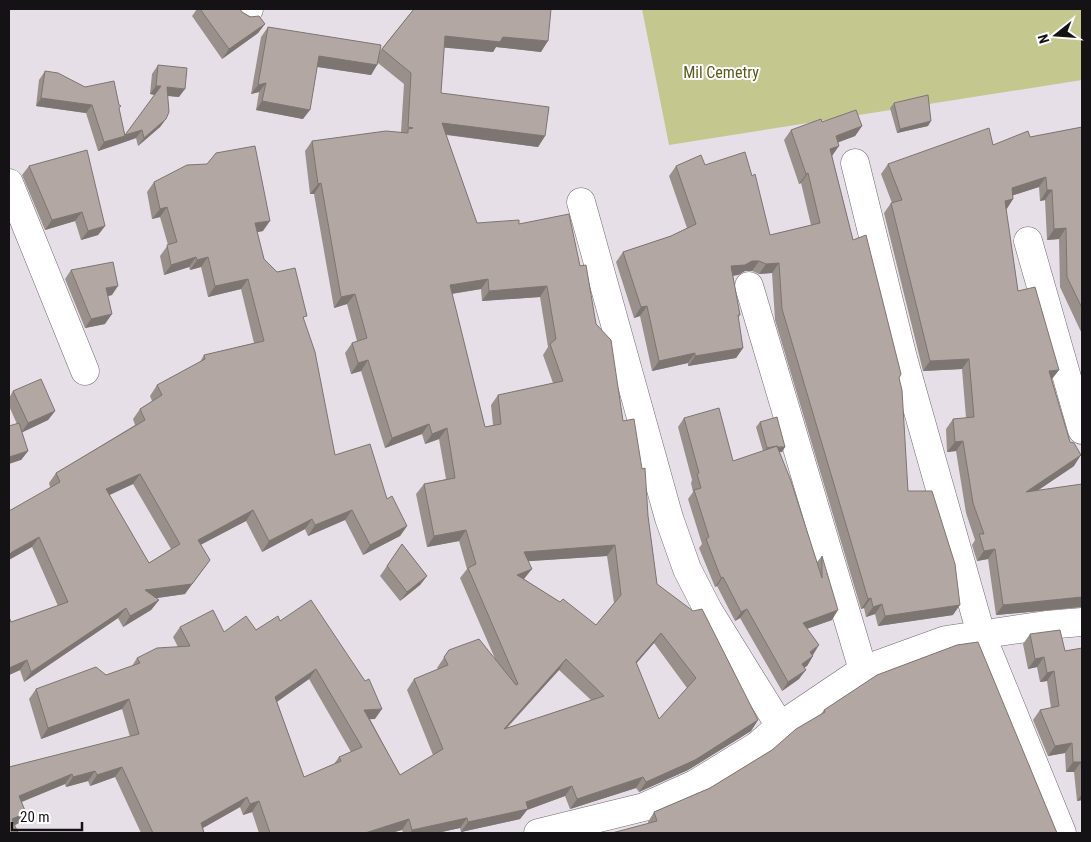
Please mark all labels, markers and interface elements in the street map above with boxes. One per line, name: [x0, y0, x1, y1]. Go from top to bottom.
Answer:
north arrow: [1031, 10, 1081, 60]
text: N: [1035, 32, 1052, 45]
park label: Mil Cemetry: [683, 63, 759, 82]
scale bar: [12, 800, 82, 832]
text: 20 m: [20, 808, 50, 826]

